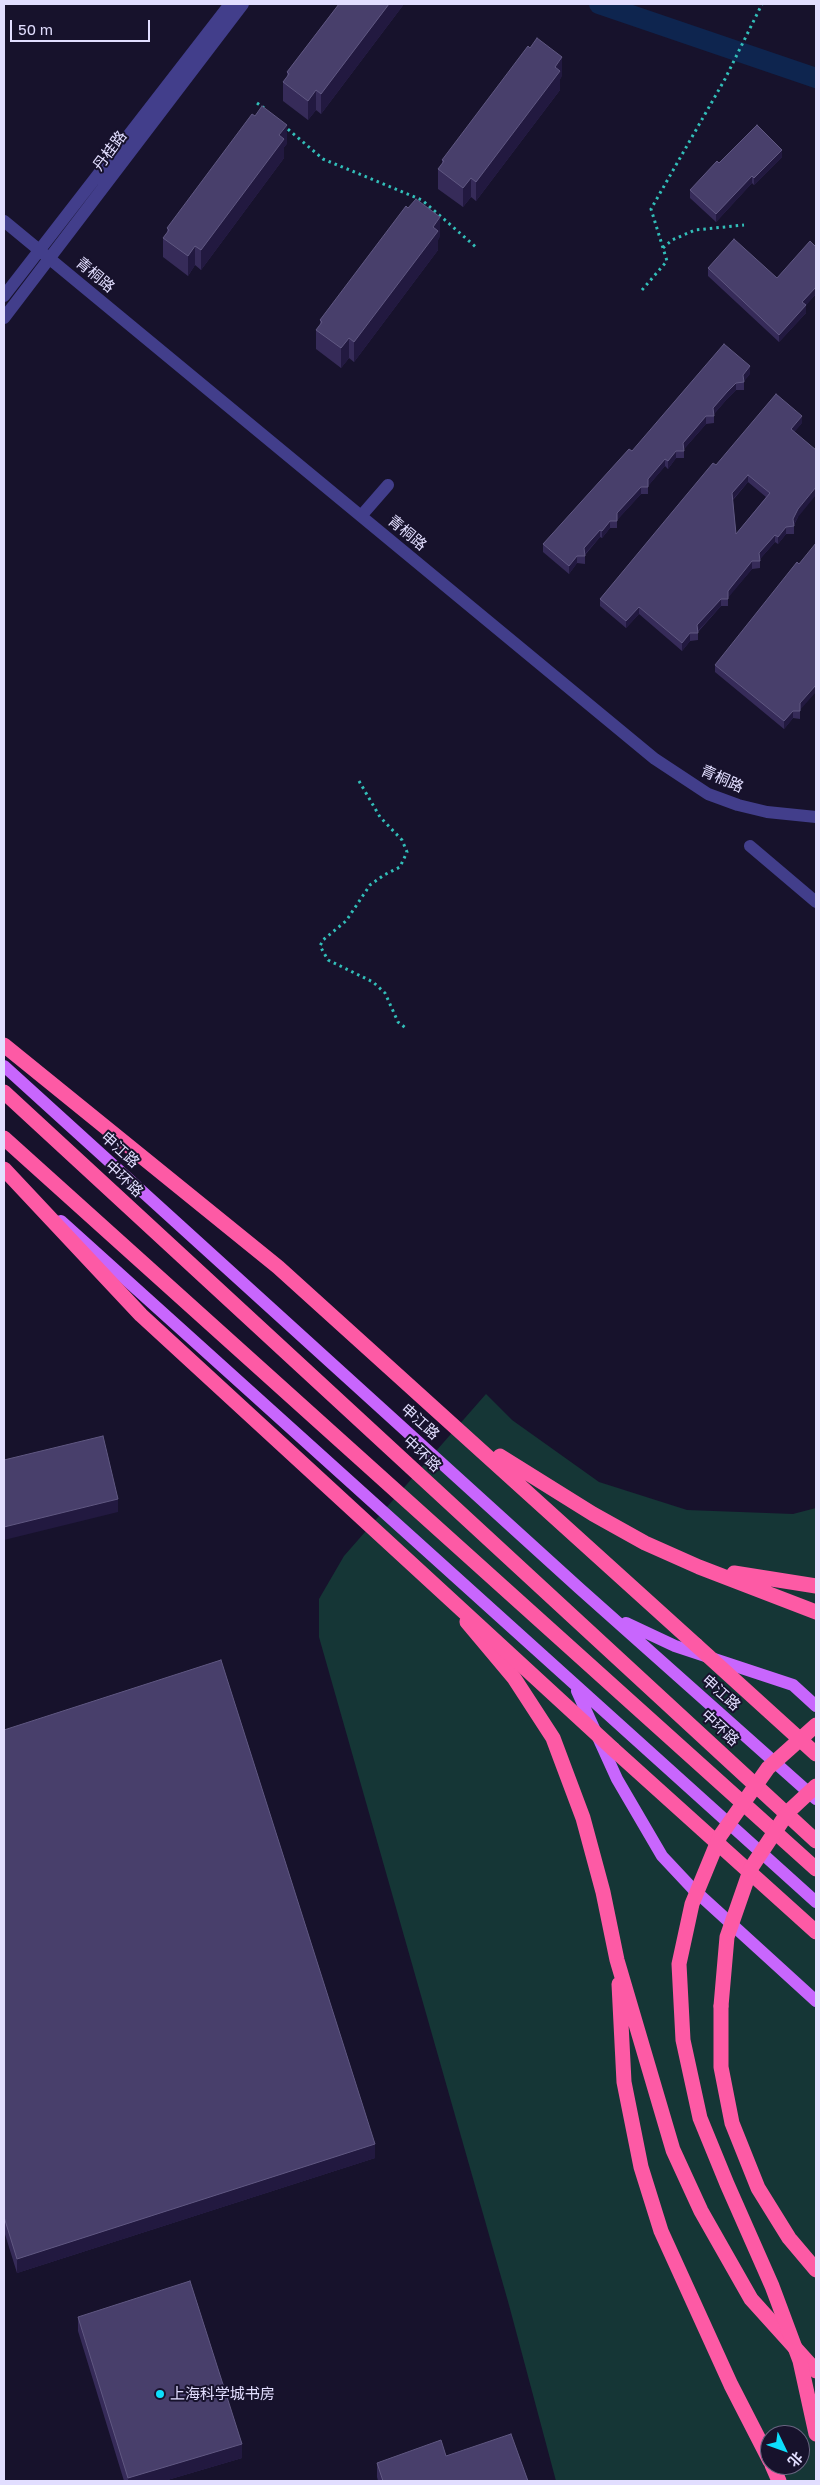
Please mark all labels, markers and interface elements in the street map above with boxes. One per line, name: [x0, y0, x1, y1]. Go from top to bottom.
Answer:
scale bar: [12, 10, 152, 42]
text: 50 m: [18, 20, 53, 38]
street label: 丹桂路: [89, 128, 131, 174]
street label: 青桐路: [72, 254, 118, 296]
street label: 青桐路: [384, 512, 430, 554]
street label: 青桐路: [698, 762, 746, 796]
street label: 申江路: [97, 1128, 143, 1172]
street label: 中环路: [101, 1157, 147, 1201]
street label: 申江路: [397, 1400, 443, 1444]
street label: 中环路: [399, 1432, 445, 1476]
street label: 申江路: [698, 1671, 744, 1715]
street label: 中环路: [697, 1706, 743, 1750]
place label: 上海科学城书房: [170, 2385, 275, 2403]
marker: 上海科学城书房: [154, 2388, 166, 2400]
north arrow: [760, 2425, 810, 2475]
text: 北: [785, 2449, 807, 2471]

